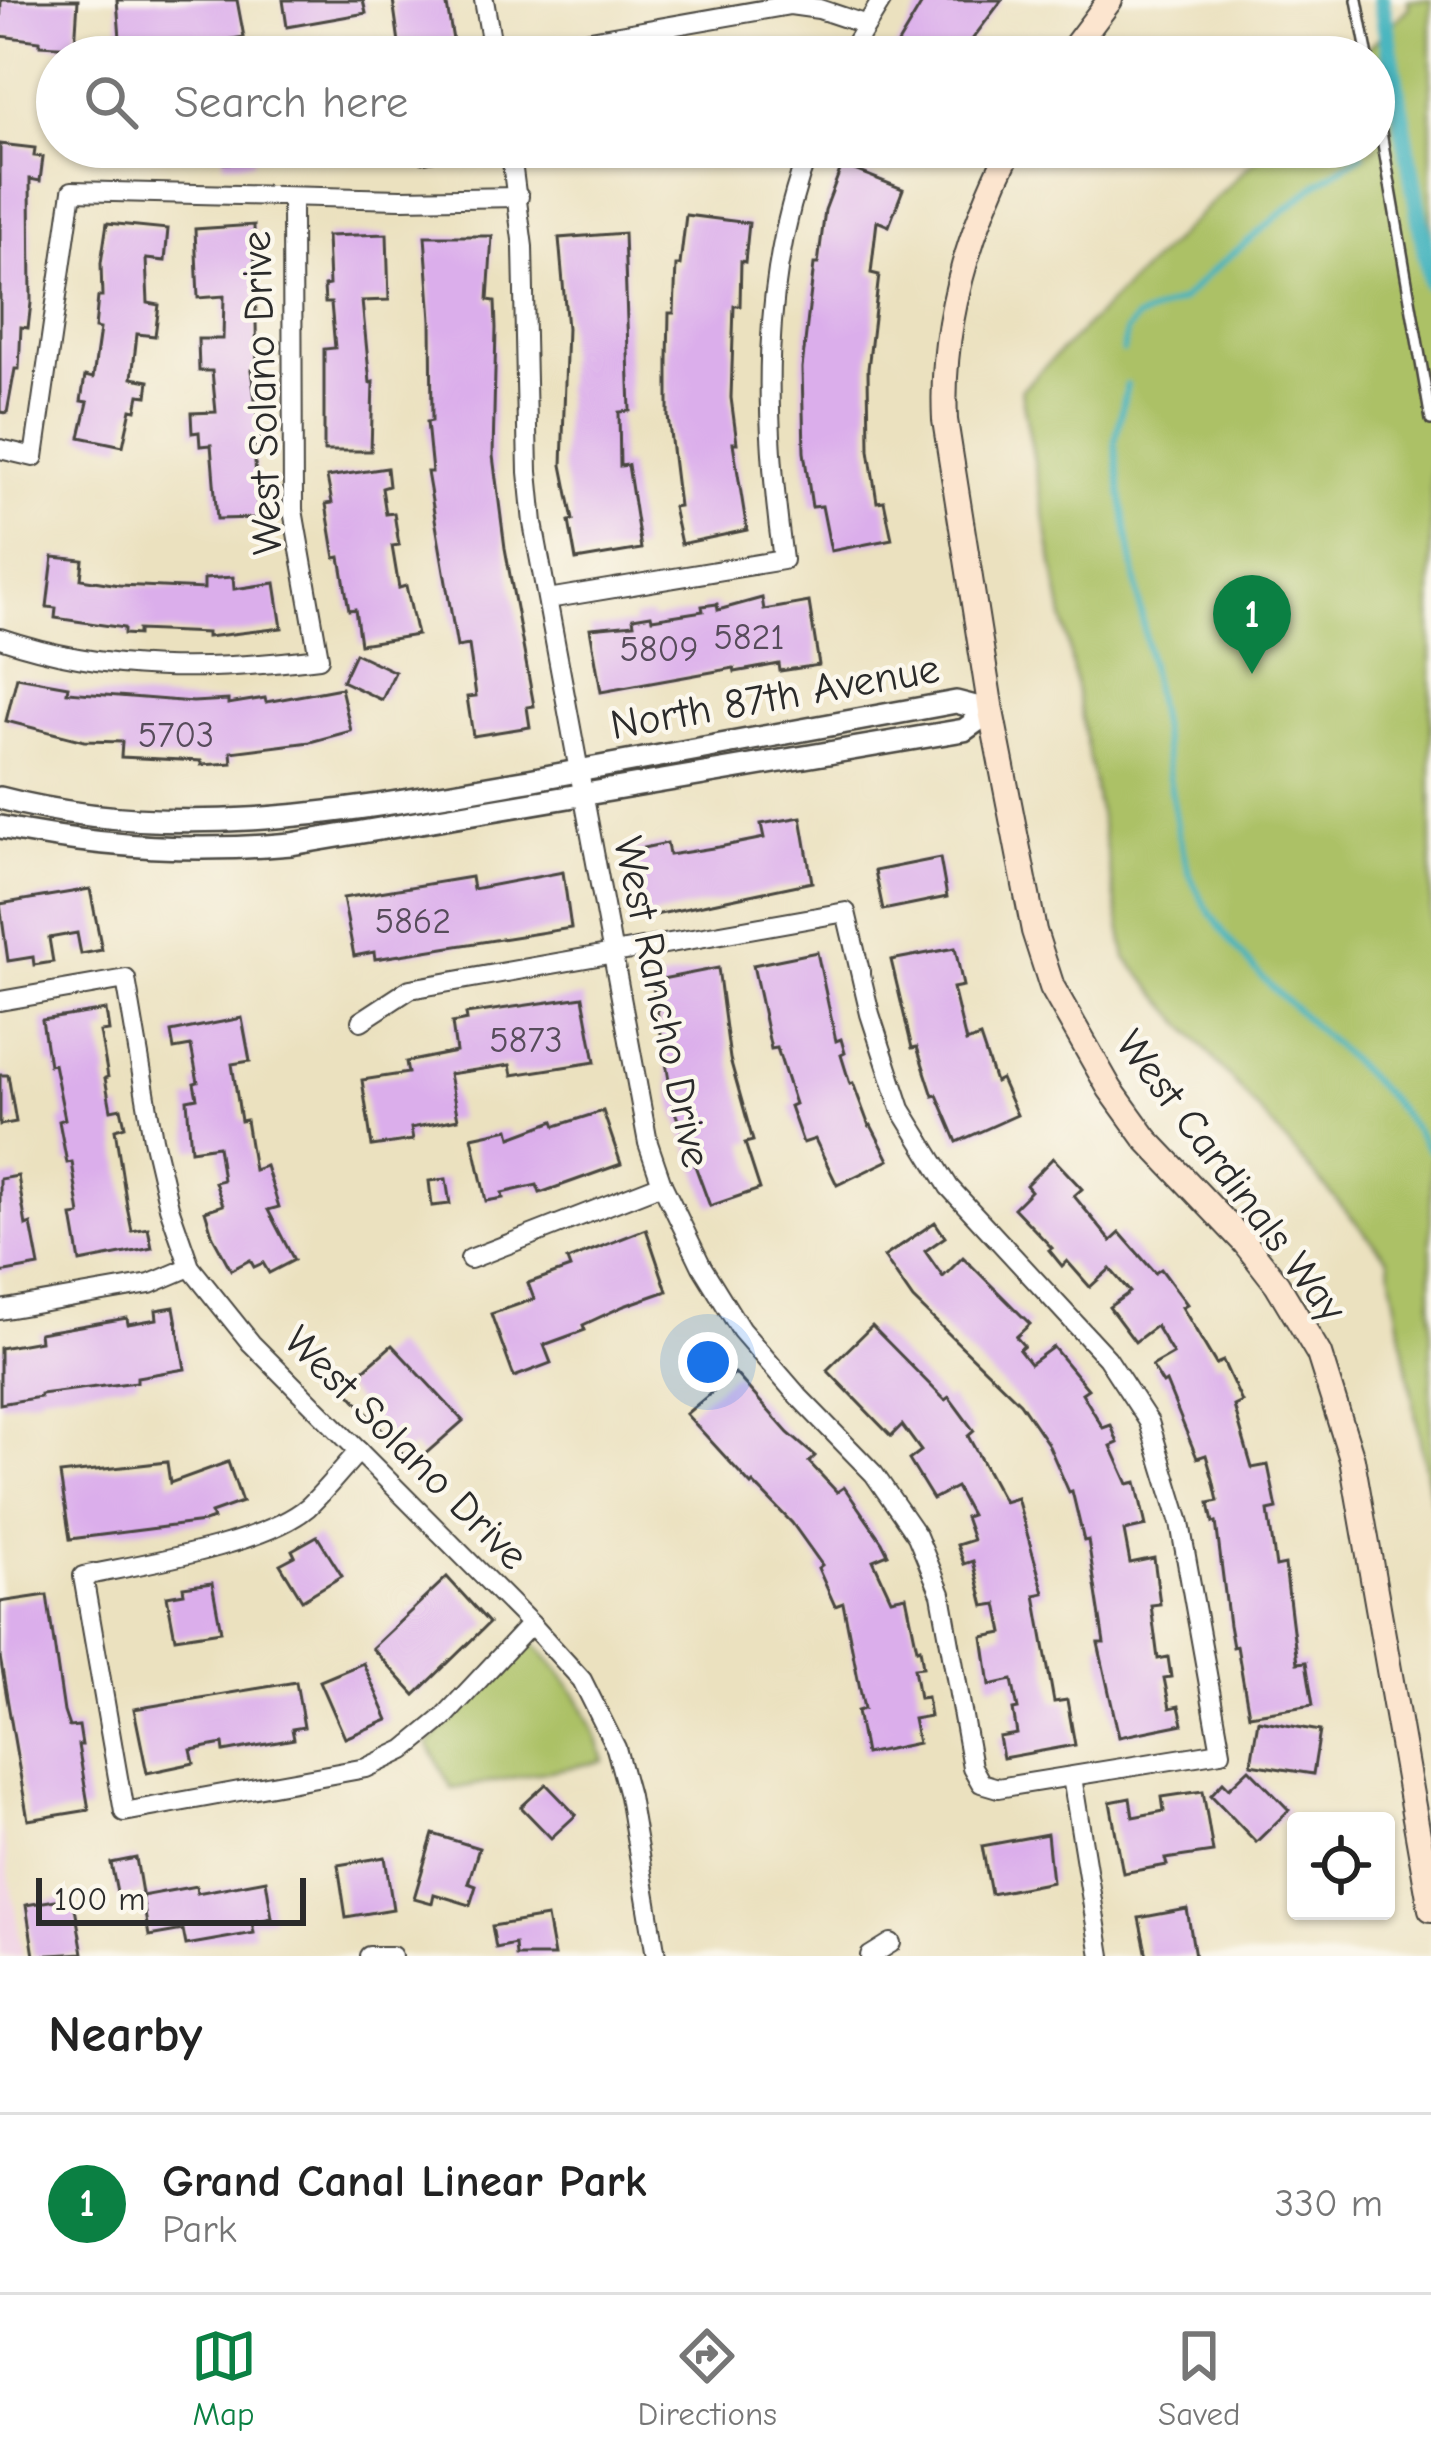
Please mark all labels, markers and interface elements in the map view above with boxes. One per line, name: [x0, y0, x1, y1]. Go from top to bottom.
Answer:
search box: [36, 36, 1395, 168]
icon: search: [78, 69, 144, 135]
text: Search here: [174, 76, 408, 128]
street label: West Solano Drive: [232, 230, 292, 556]
pin: 1: [1213, 575, 1291, 674]
house number: 5821: [713, 617, 785, 658]
house number: 5809: [619, 629, 699, 670]
street label: North 87th Avenue: [607, 644, 943, 750]
house number: 5703: [138, 715, 214, 756]
street label: West Rancho Drive: [603, 832, 721, 1172]
house number: 5862: [375, 901, 451, 942]
house number: 5873: [489, 1020, 563, 1061]
street label: West Cardinals Way: [1105, 1021, 1357, 1332]
street label: West Solano Drive: [274, 1316, 538, 1580]
your location: [678, 1332, 738, 1392]
map controls: [1287, 1812, 1395, 1920]
button: locate: [1287, 1812, 1395, 1920]
scale bar: [36, 1872, 306, 1925]
text: 100 m: [54, 1880, 146, 1918]
text: Nearby: [48, 2005, 202, 2064]
text: Grand Canal Linear Park: [162, 2155, 647, 2207]
text: 1: [79, 2181, 95, 2226]
text: 330 m: [1275, 2181, 1383, 2226]
text: Park: [162, 2207, 237, 2252]
tab: Map: [191, 2323, 257, 2433]
tab: Directions: [638, 2323, 777, 2433]
tab: Saved: [1158, 2323, 1240, 2433]

